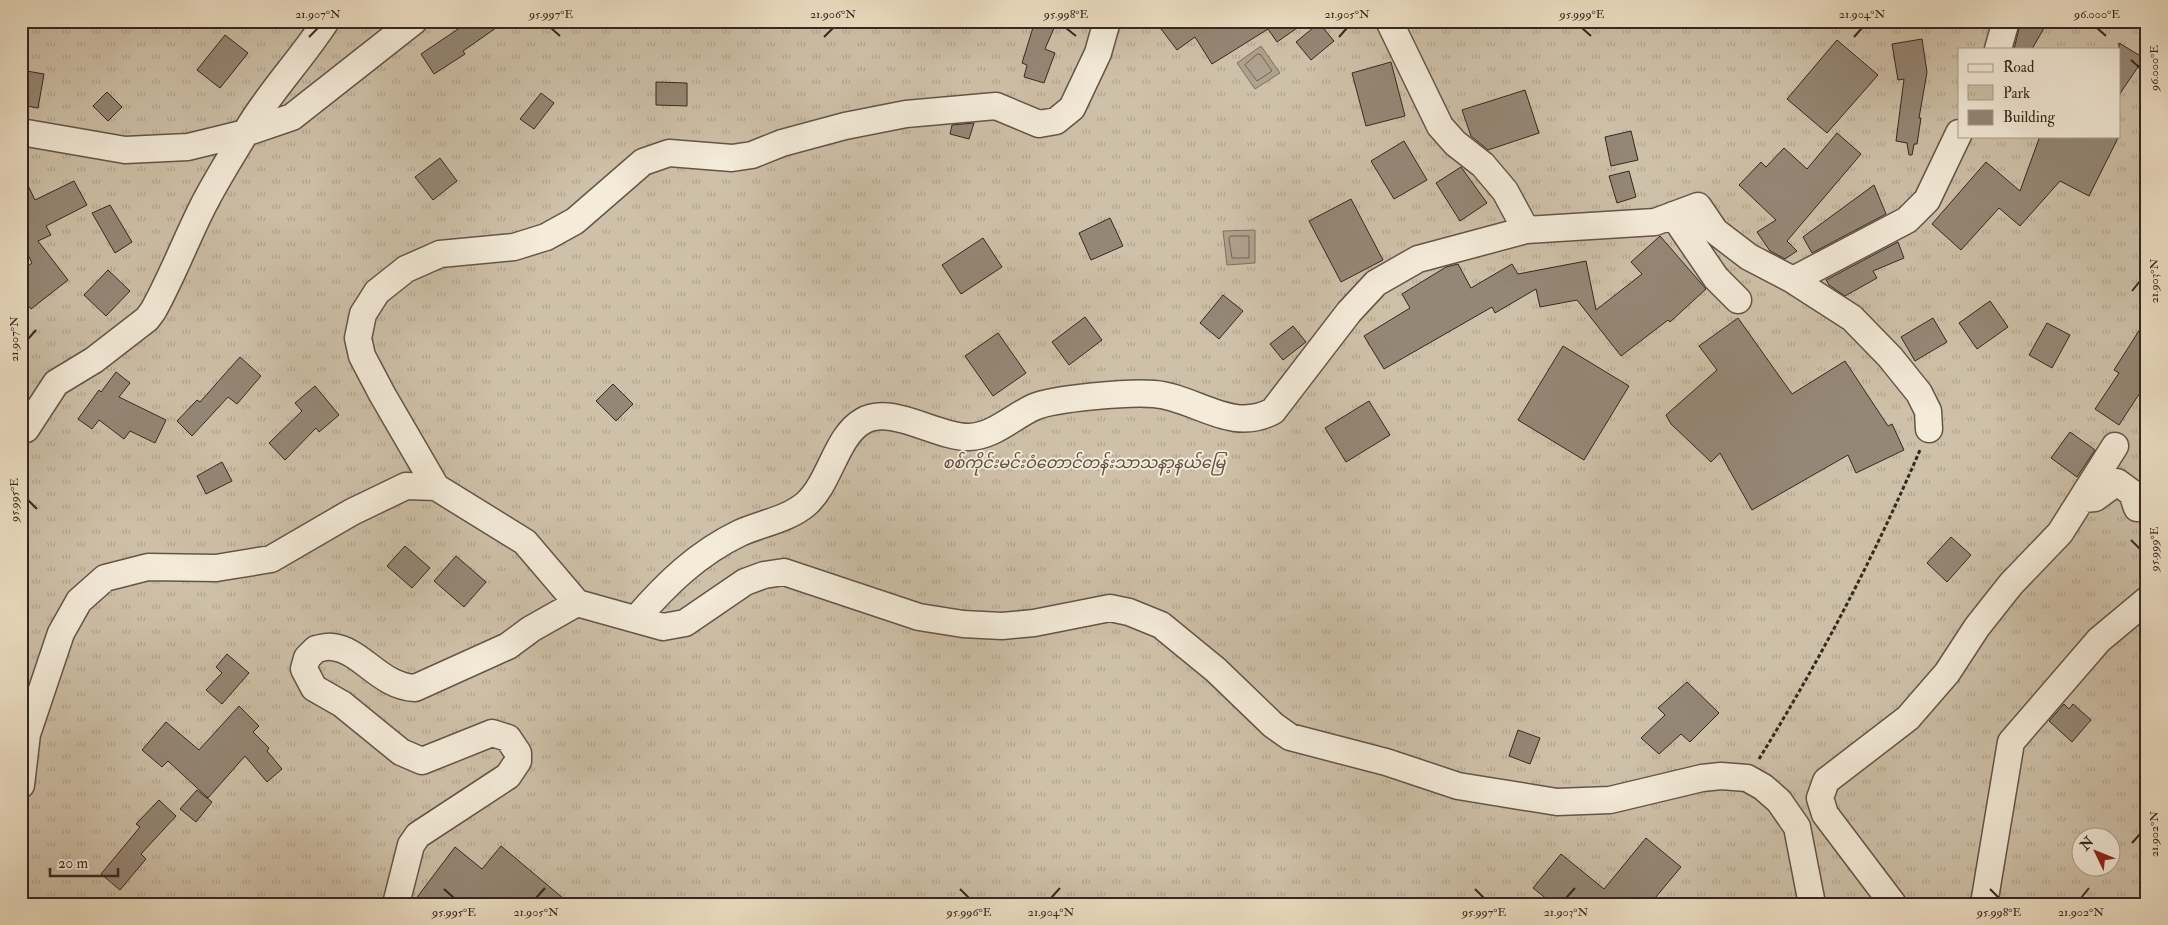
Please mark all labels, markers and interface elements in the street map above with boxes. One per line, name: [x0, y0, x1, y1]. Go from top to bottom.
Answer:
text: 21.907°N: [295, 7, 341, 22]
text: 95.997°E: [528, 7, 573, 22]
text: 21.906°N: [810, 7, 856, 22]
text: 95.998°E: [1043, 7, 1089, 22]
text: 21.905°N: [1324, 7, 1370, 22]
text: 95.999°E: [1559, 7, 1605, 22]
text: 21.904°N: [1839, 7, 1885, 22]
text: 96.000°E: [2073, 7, 2120, 22]
text: 96.000°E: [2147, 45, 2162, 92]
legend: [1958, 48, 2120, 138]
text: Road: [2003, 58, 2035, 77]
text: Park: [2003, 84, 2030, 103]
text: Building: [2003, 108, 2055, 127]
text: 21.903°N: [2147, 258, 2162, 303]
text: 21.907°N: [7, 316, 22, 362]
park label: စစ်ကိုင်းမင်းဝံတောင်တန်းသာသနာ့နယ်မြေ: [943, 451, 1228, 476]
text: 95.995°E: [7, 478, 22, 523]
text: 95.999°E: [2147, 526, 2162, 572]
text: 21.902°N: [2147, 811, 2162, 857]
north arrow: [2070, 828, 2120, 878]
text: N: [2076, 833, 2098, 855]
scale bar: [50, 845, 118, 877]
text: 20 m: [58, 854, 88, 873]
text: 95.995°E: [431, 905, 476, 920]
text: 21.905°N: [513, 905, 559, 920]
text: 95.996°E: [946, 905, 992, 920]
text: 21.904°N: [1028, 905, 1074, 920]
text: 95.997°E: [1461, 905, 1506, 920]
text: 21.903°N: [1544, 905, 1589, 920]
text: 95.998°E: [1976, 905, 2022, 920]
text: 21.902°N: [2058, 905, 2104, 920]

